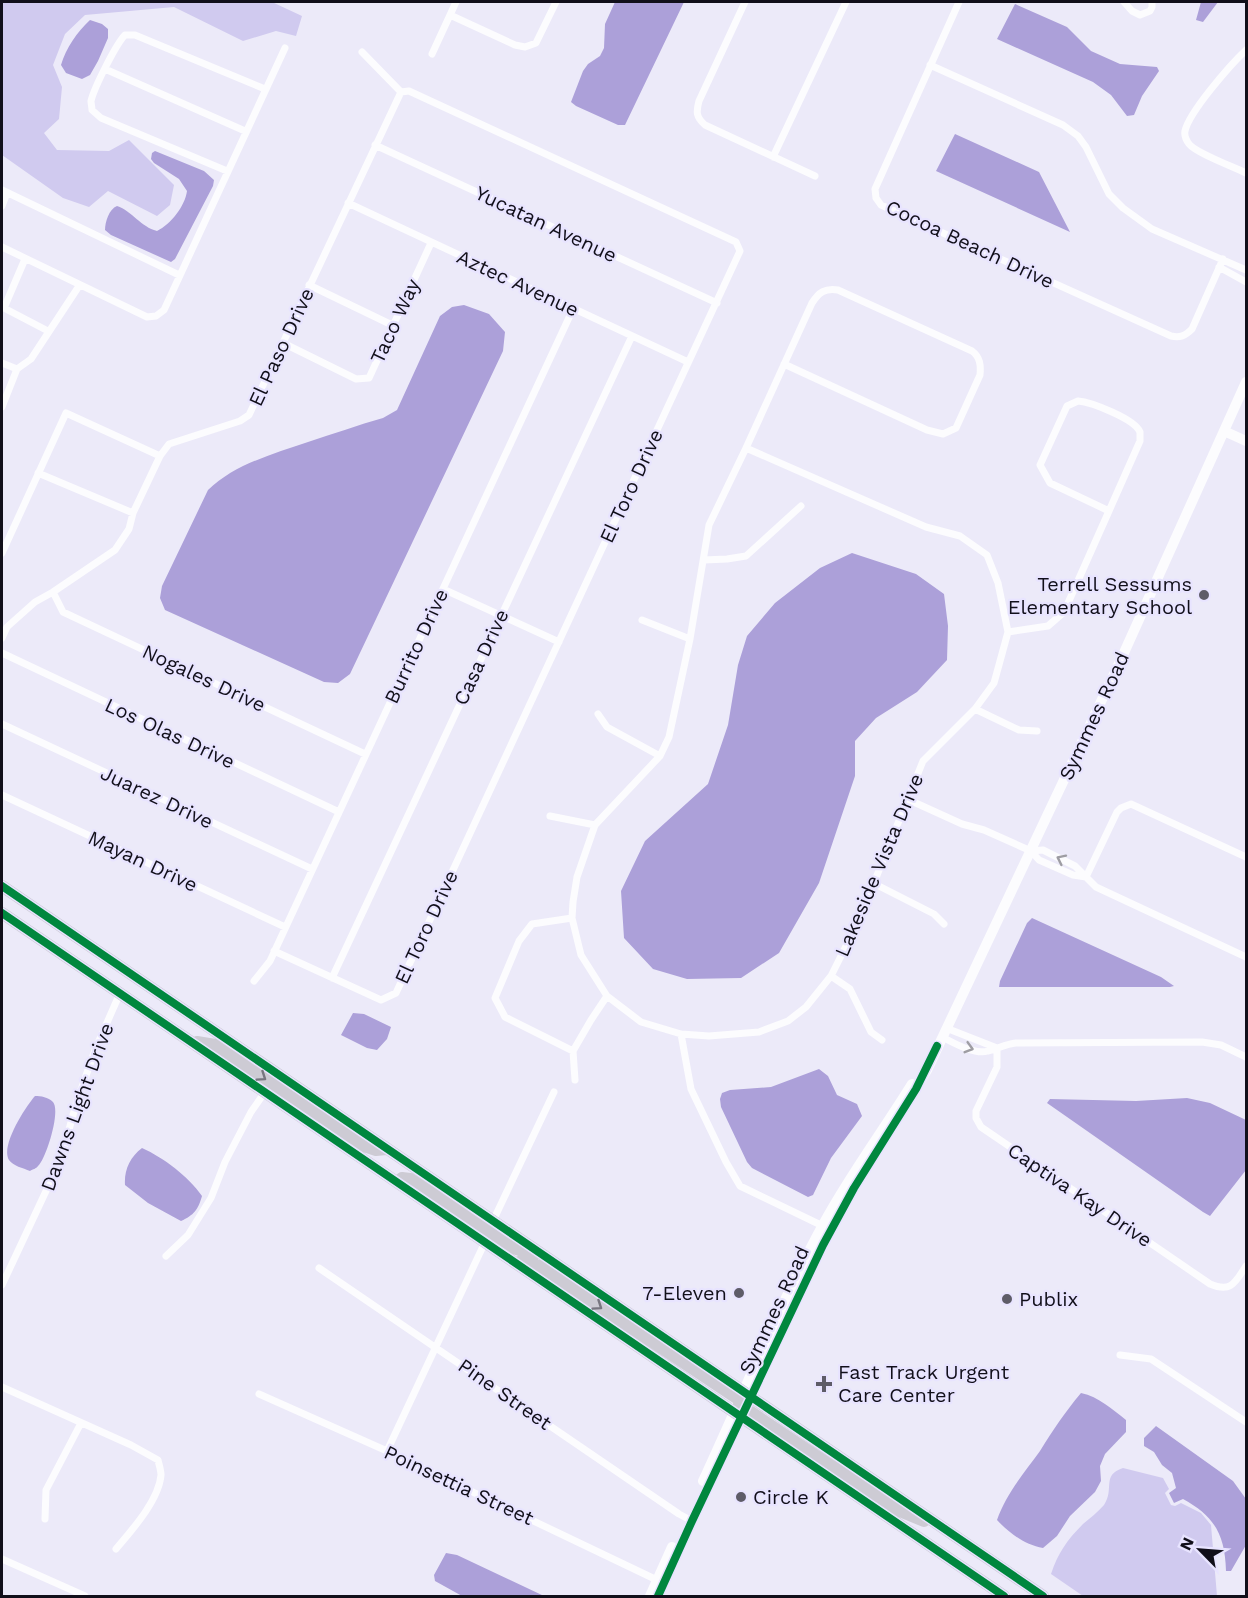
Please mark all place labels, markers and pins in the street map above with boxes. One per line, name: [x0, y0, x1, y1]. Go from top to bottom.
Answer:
place label: Terrell Sessums Elementary School: [1008, 572, 1192, 619]
marker: Terrell Sessums Elementary School: [1197, 588, 1211, 602]
place label: 7-Eleven: [642, 1281, 727, 1305]
marker: 7-Eleven: [732, 1286, 746, 1300]
place label: Publix: [1019, 1287, 1078, 1311]
marker: Publix: [1000, 1292, 1014, 1306]
place label: Fast Track Urgent Care Center: [838, 1360, 1010, 1407]
marker: Fast Track Urgent Care Center: [815, 1375, 833, 1393]
place label: Circle K: [753, 1485, 829, 1509]
marker: Circle K: [734, 1490, 748, 1504]

